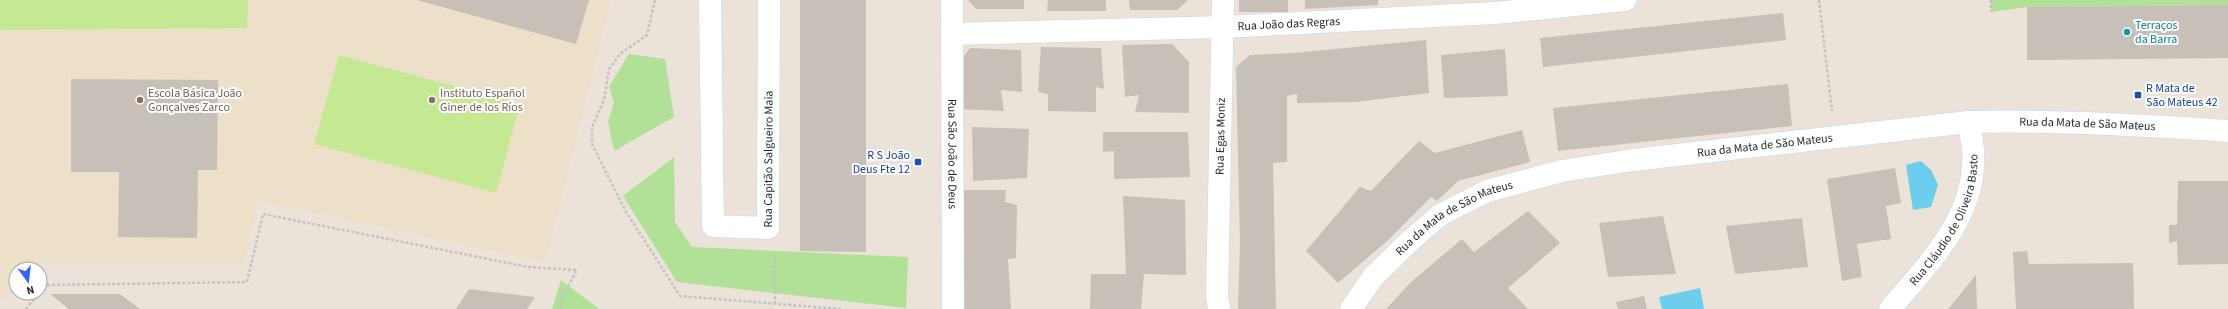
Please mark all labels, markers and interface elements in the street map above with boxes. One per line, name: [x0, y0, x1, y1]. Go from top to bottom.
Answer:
street label: Rua João das Regras: [1237, 12, 1341, 35]
place label: Terraços da Barra: [2135, 17, 2177, 48]
marker: Terraços da Barra: [2122, 27, 2132, 37]
place label: R Mata de São Mateus 42: [2146, 80, 2218, 111]
place label: Escola Básica João Gonçalves Zarco: [148, 85, 242, 116]
place label: Instituto Español Giner de los Ríos: [440, 85, 525, 116]
marker: R Mata de São Mateus 42: [2133, 90, 2143, 100]
street label: Rua Capitão Salgueiro Maia: [760, 91, 777, 228]
marker: Escola Básica João Gonçalves Zarco: [135, 95, 145, 105]
marker: Instituto Español Giner de los Ríos: [427, 95, 437, 105]
street label: Rua Egas Moniz: [1211, 97, 1230, 175]
street label: Rua São João de Deus: [944, 99, 961, 209]
street label: Rua da Mata de São Mateus: [2019, 113, 2156, 135]
street label: Rua da Mata de São Mateus: [1696, 129, 1833, 161]
place label: R S João Deus Fte 12: [853, 147, 910, 178]
street label: Rua Cláudio de Oliveira Basto: [1905, 154, 1982, 289]
marker: R S João Deus Fte 12: [913, 157, 923, 167]
street label: Rua da Mata de São Mateus: [1391, 176, 1515, 259]
north arrow: [8, 261, 48, 301]
text: N: [25, 282, 36, 298]

